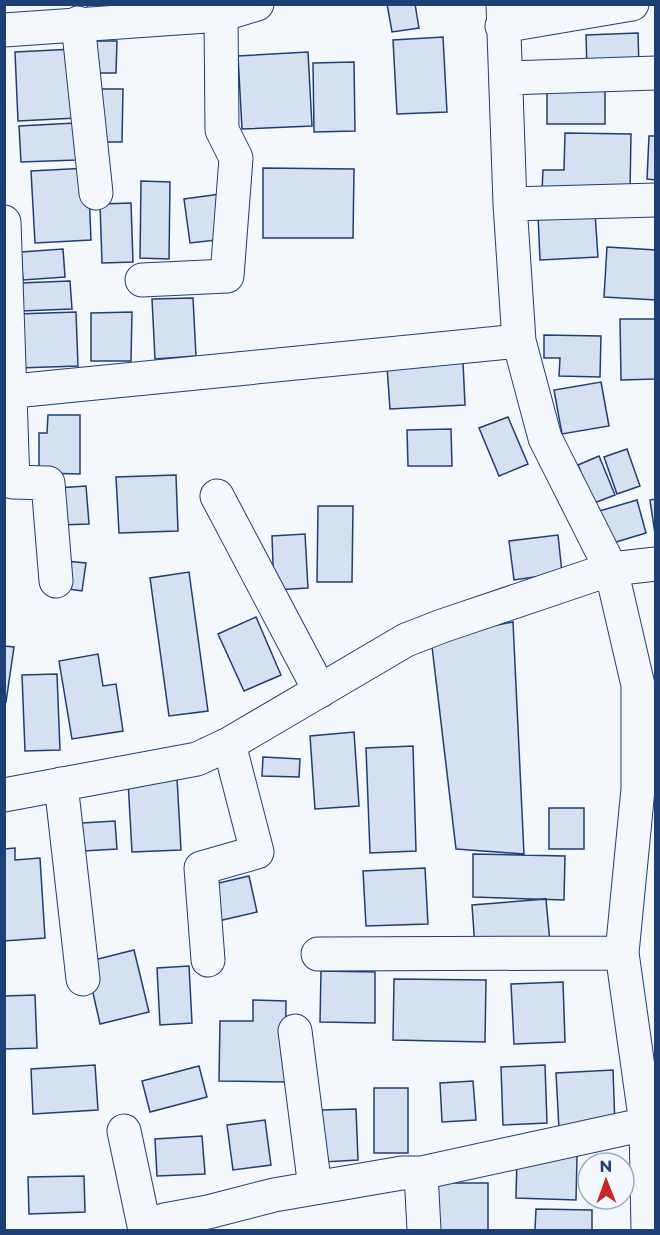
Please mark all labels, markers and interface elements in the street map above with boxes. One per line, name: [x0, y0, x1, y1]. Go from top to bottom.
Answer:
north arrow: [576, 1151, 636, 1211]
text: N: [599, 1157, 612, 1176]

